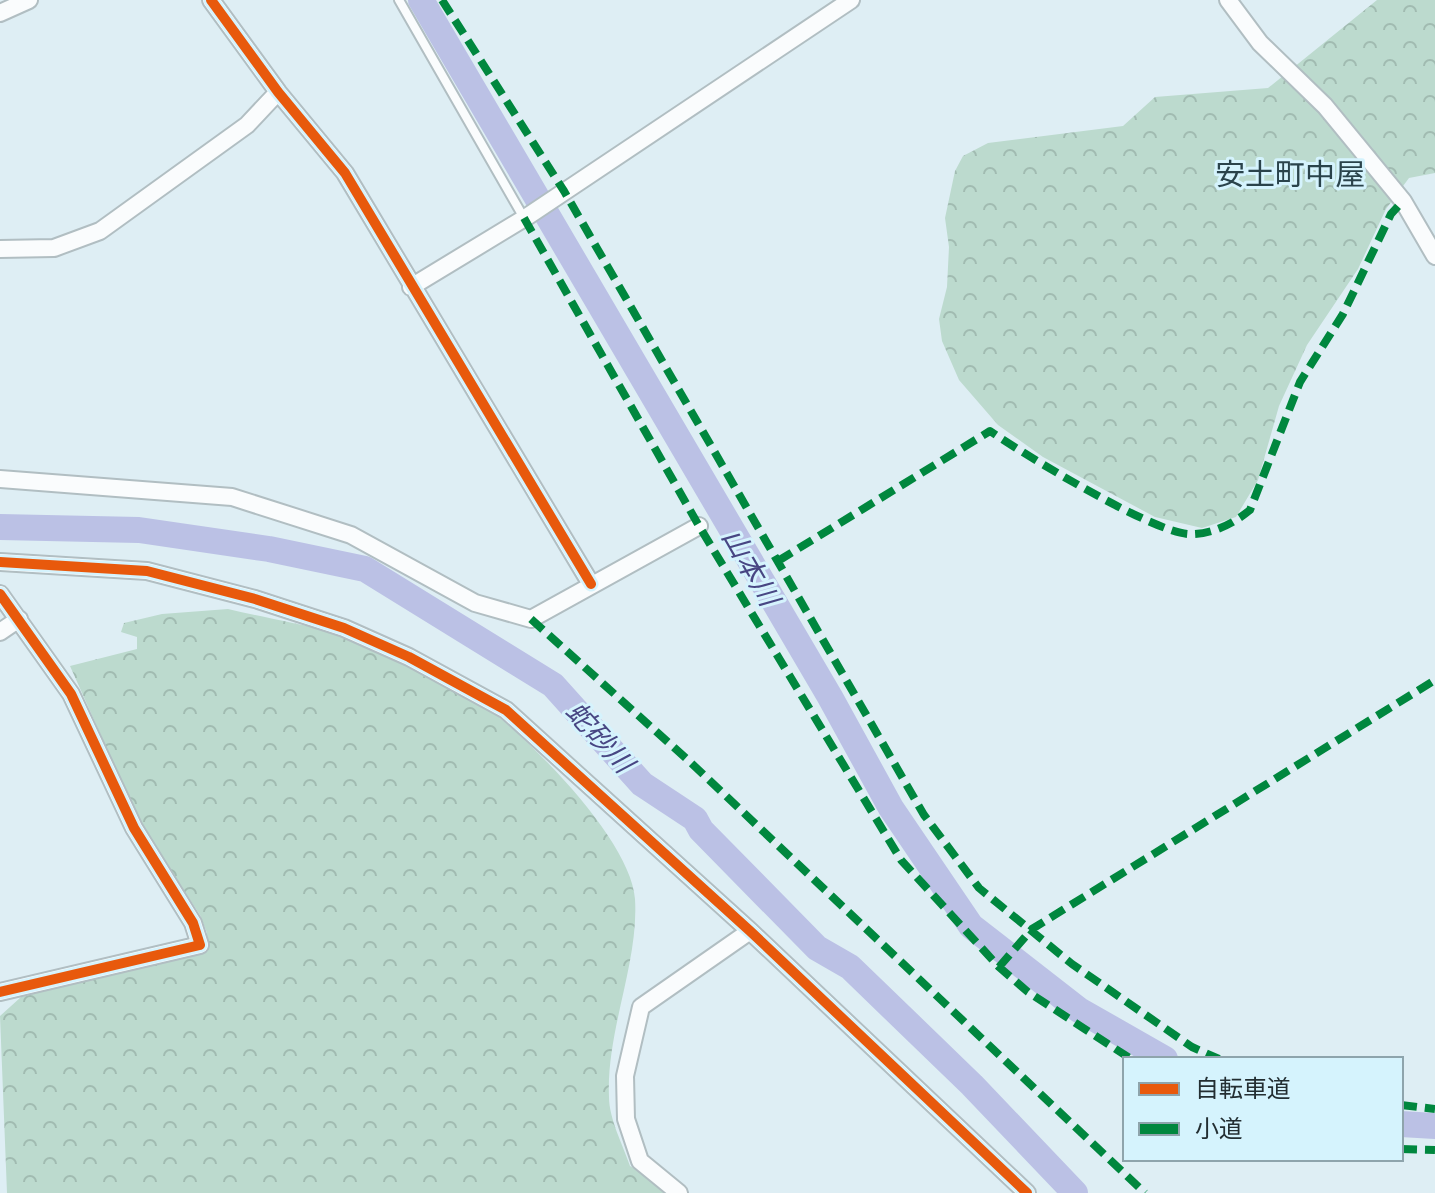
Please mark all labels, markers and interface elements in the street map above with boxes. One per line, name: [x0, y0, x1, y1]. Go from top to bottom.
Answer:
district label: 安土町中屋: [1215, 156, 1365, 192]
water label: 山本川: [716, 522, 788, 614]
water label: 蛇砂川: [560, 694, 643, 781]
legend: [1123, 1057, 1403, 1161]
text: 自転車道: [1195, 1074, 1291, 1102]
text: 小道: [1195, 1114, 1243, 1142]

